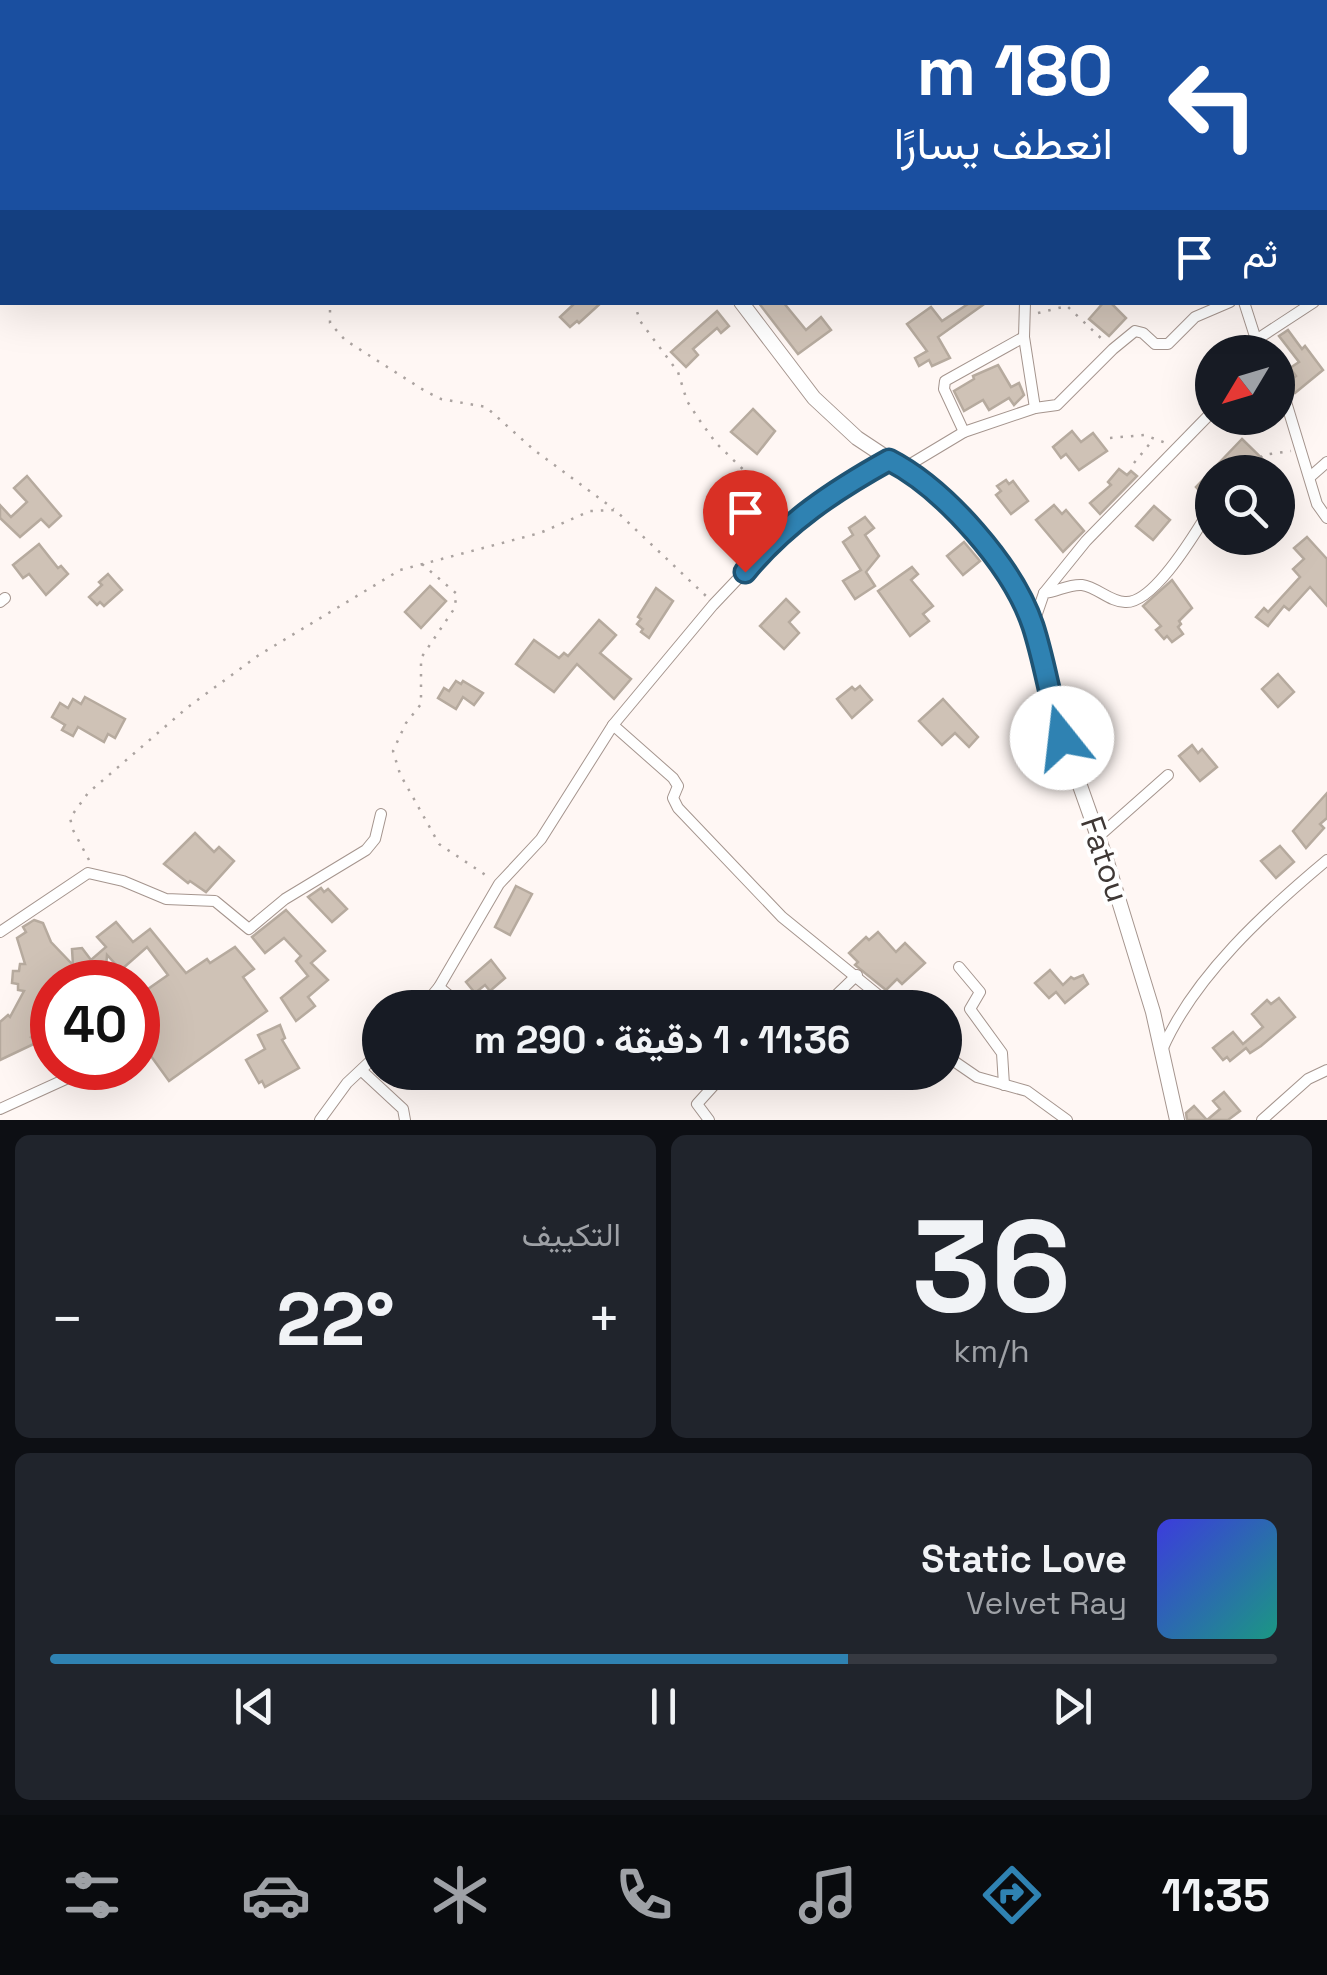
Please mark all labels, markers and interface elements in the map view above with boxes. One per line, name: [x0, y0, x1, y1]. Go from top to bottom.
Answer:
text: 180 m: [916, 26, 1113, 115]
icon: left: [1148, 40, 1278, 170]
text: انعطف يسارًا: [894, 115, 1113, 172]
icon: arrive: [1167, 230, 1222, 285]
text: ثم: [1242, 230, 1278, 278]
north arrow: [1195, 335, 1295, 435]
map controls: [1195, 335, 1295, 555]
button: search: [1195, 455, 1295, 555]
pin: [703, 470, 788, 573]
icon: arrive: [718, 485, 773, 540]
position arrow: [1010, 686, 1114, 790]
street label: Fatou: [1072, 811, 1138, 907]
speed limit sign: 40: [30, 960, 160, 1090]
text: 11:36 · 1 دقيقة · 290 m: [474, 1016, 850, 1064]
text: 36: [912, 1183, 1071, 1349]
text: التكييف: [522, 1215, 621, 1255]
text: 22°: [276, 1271, 395, 1367]
text: −: [50, 1284, 84, 1354]
text: +: [587, 1284, 621, 1354]
text: km/h: [953, 1331, 1030, 1371]
text: Static Love: [921, 1535, 1127, 1583]
text: Velvet Ray: [966, 1583, 1127, 1623]
icon: previous: [227, 1679, 282, 1734]
icon: pause: [636, 1679, 691, 1734]
icon: next: [1045, 1679, 1100, 1734]
icon: filters: [57, 1860, 127, 1930]
icon: car: [241, 1860, 311, 1930]
icon: climate: [425, 1860, 495, 1930]
icon: phone: [609, 1860, 679, 1930]
icon: music: [793, 1860, 863, 1930]
icon: directions: [977, 1860, 1047, 1930]
text: 11:35: [1162, 1867, 1270, 1924]

